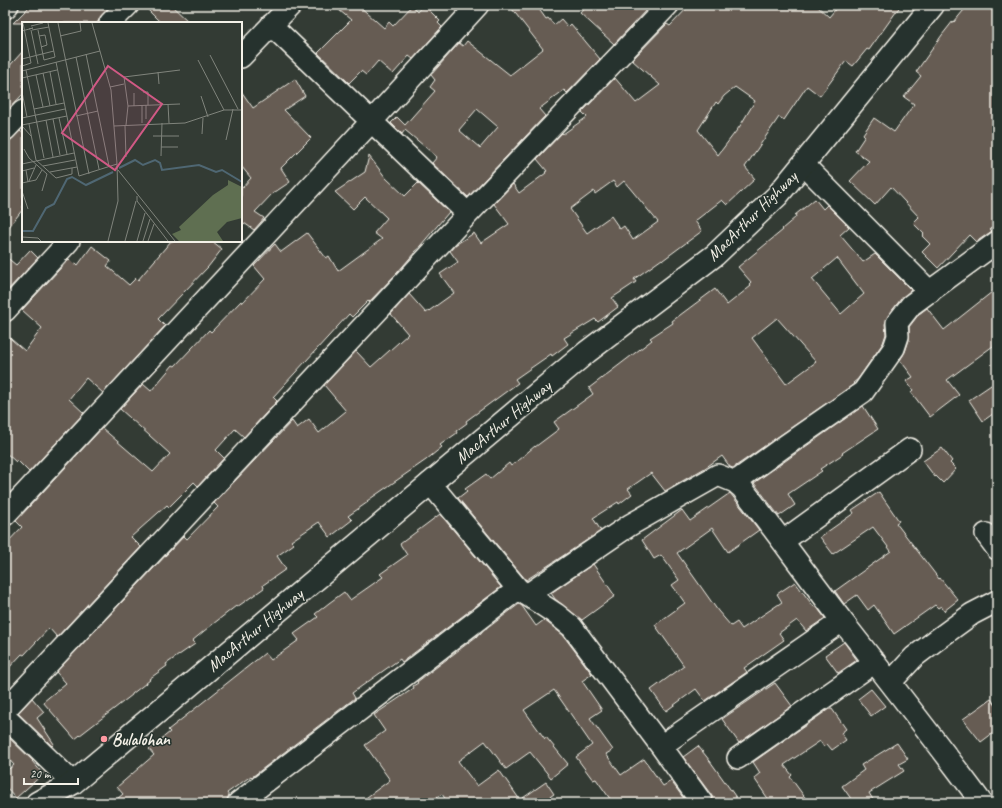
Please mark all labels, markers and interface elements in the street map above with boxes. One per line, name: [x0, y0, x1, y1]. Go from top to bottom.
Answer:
inset map: [22, 22, 242, 242]
street label: MacArthur Highway: [702, 166, 802, 266]
street label: MacArthur Highway: [451, 375, 556, 468]
street label: MacArthur Highway: [203, 583, 308, 676]
place label: Bulalohan: [112, 729, 171, 750]
marker: Bulalohan: [99, 734, 109, 744]
scale bar: [24, 760, 78, 786]
text: 20 m: [30, 766, 52, 782]

